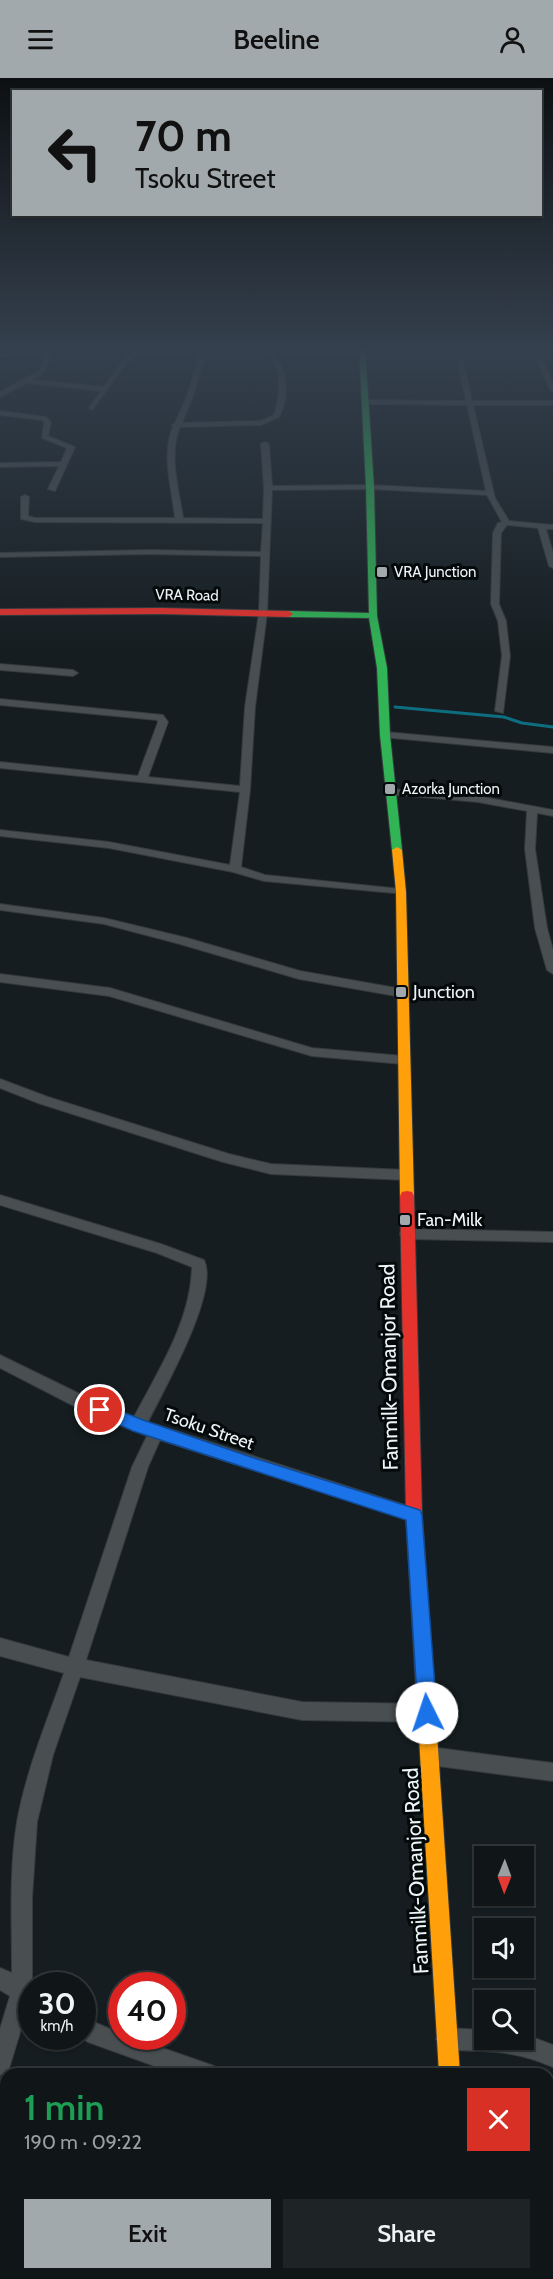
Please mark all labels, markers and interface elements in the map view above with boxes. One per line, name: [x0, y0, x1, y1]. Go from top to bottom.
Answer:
icon: menu: [24, 23, 57, 56]
text: Beeline: [233, 23, 320, 56]
icon: person: [496, 23, 529, 56]
text: 70 m: [135, 110, 232, 162]
icon: left: [36, 114, 114, 192]
text: Tsoku Street: [135, 162, 276, 195]
place label: VRA Junction: [394, 563, 476, 581]
marker: VRA Junction: [375, 565, 389, 579]
street label: VRA Road: [155, 585, 219, 605]
place label: Azorka Junction: [402, 780, 500, 798]
marker: Azorka Junction: [383, 782, 397, 796]
place label: Junction: [412, 981, 475, 1003]
marker: Junction: [394, 985, 408, 999]
place label: Fan-Milk: [417, 1209, 483, 1231]
marker: Fan-Milk: [398, 1213, 412, 1227]
street label: Fanmilk-Omanjor Road: [374, 1263, 404, 1471]
pin: [74, 1384, 125, 1435]
icon: arrive: [83, 1393, 116, 1426]
street label: Tsoku Street: [161, 1403, 257, 1455]
position arrow: [395, 1681, 459, 1745]
street label: Fanmilk-Omanjor Road: [398, 1767, 434, 1975]
north arrow: [474, 1846, 534, 1906]
map controls: [474, 1846, 534, 2050]
button: sound: [474, 1918, 534, 1978]
speed limit sign: 40: [108, 1972, 186, 2050]
text: 30: [38, 1985, 76, 2022]
button: search: [474, 1990, 534, 2050]
text: km/h: [41, 2017, 73, 2035]
text: 1 min: [24, 2085, 104, 2129]
button: close: [467, 2088, 530, 2151]
text: 190 m · 09:22: [24, 2130, 142, 2154]
button: Exit: [24, 2199, 271, 2268]
button: Share: [283, 2199, 530, 2268]

